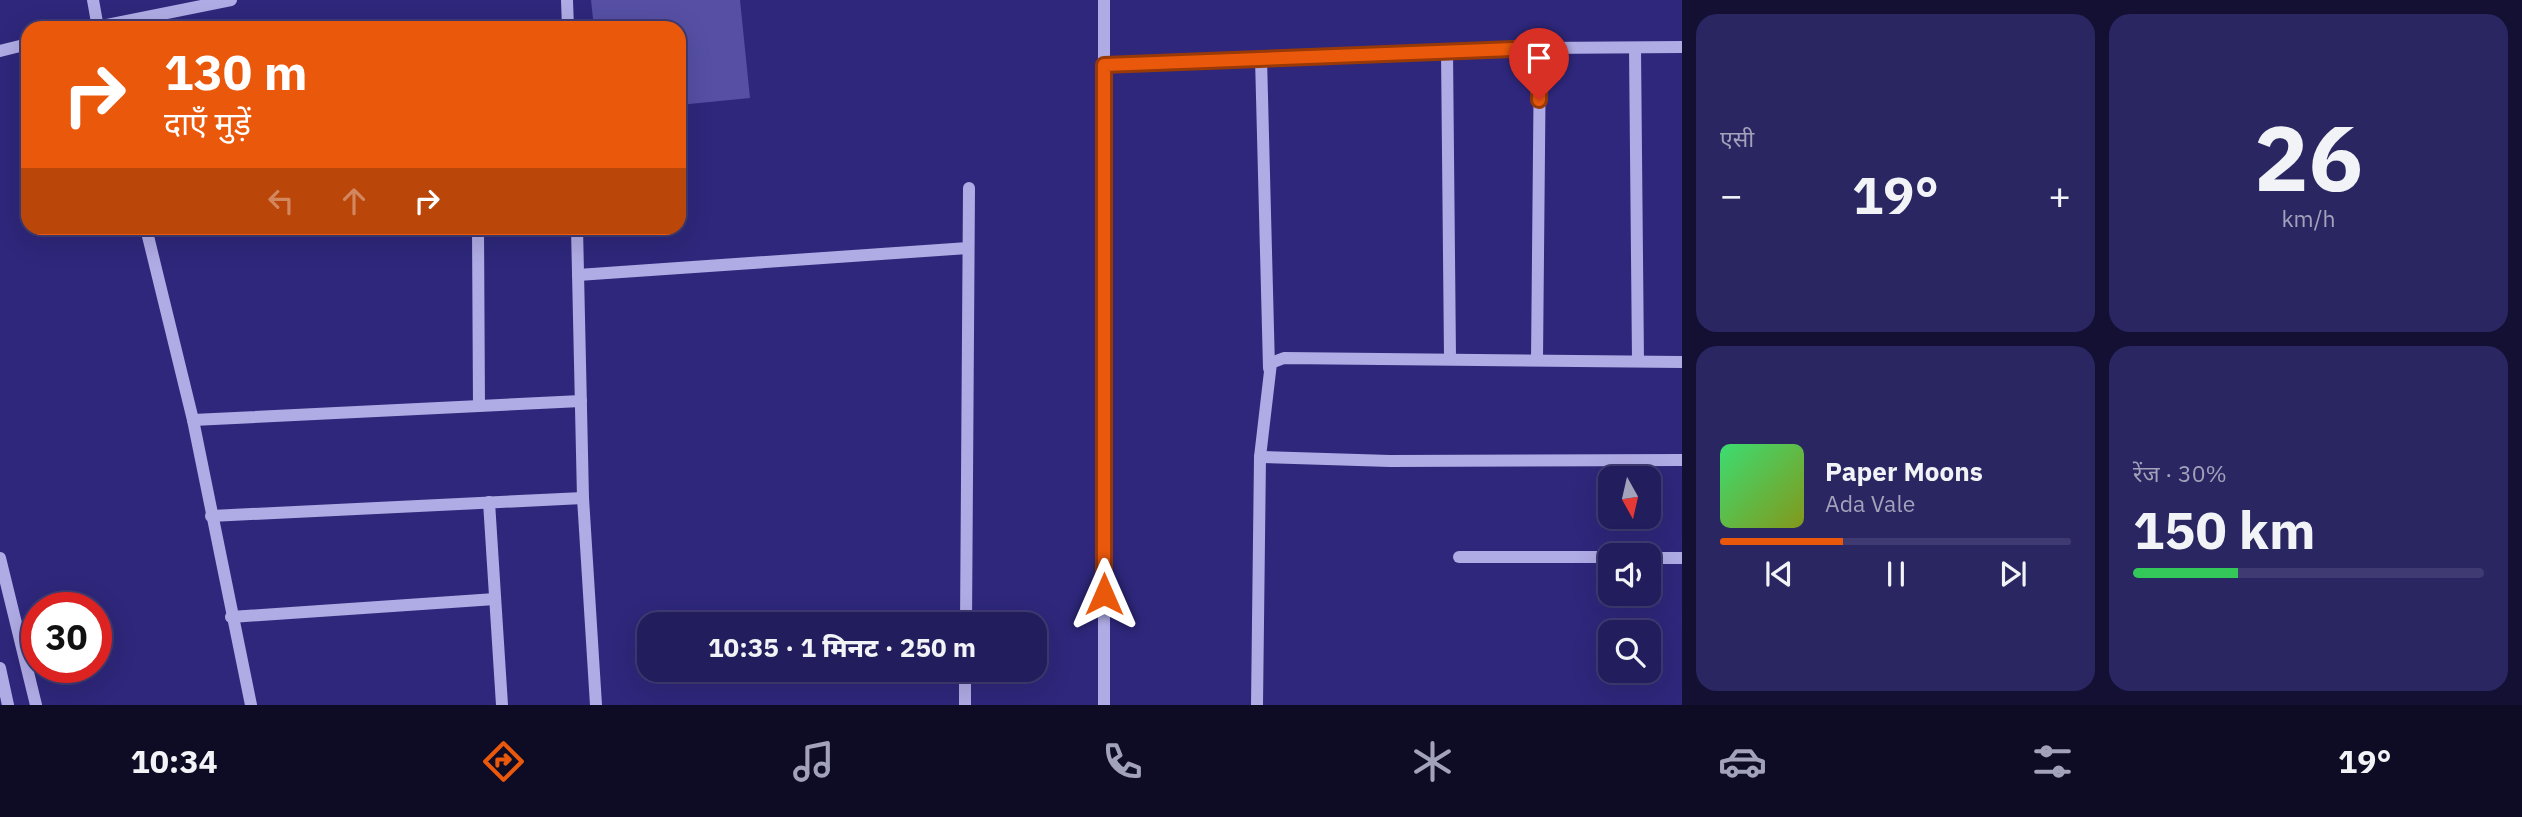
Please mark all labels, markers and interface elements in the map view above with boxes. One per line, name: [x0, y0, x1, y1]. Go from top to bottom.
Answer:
pin: [1509, 28, 1569, 100]
icon: arrive: [1520, 39, 1558, 77]
text: 130 m: [164, 40, 308, 103]
icon: right: [49, 49, 140, 140]
text: 26: [2254, 98, 2363, 216]
text: दाएँ मुड़ें: [164, 102, 251, 144]
text: एसी: [1720, 123, 1754, 153]
text: 19°: [1852, 161, 1939, 228]
text: −: [1720, 170, 1743, 219]
text: +: [2048, 170, 2071, 219]
icon: left: [262, 182, 300, 220]
icon: ahead: [335, 182, 373, 220]
icon: right: [408, 182, 446, 220]
text: km/h: [2281, 203, 2336, 233]
text: Paper Moons: [1825, 454, 1983, 488]
text: रेंज · 30%: [2133, 458, 2227, 488]
north arrow: [1598, 466, 1661, 528]
map controls: [1598, 466, 1661, 683]
text: Ada Vale: [1825, 488, 1915, 518]
text: 150 km: [2133, 496, 2315, 563]
button: sound: [1598, 543, 1661, 606]
icon: previous: [1760, 555, 1798, 593]
icon: pause: [1877, 555, 1915, 593]
icon: next: [1994, 555, 2032, 593]
position arrow: [1067, 557, 1141, 631]
speed limit sign: 30: [21, 592, 112, 683]
button: search: [1598, 620, 1661, 683]
text: 10:35 · 1 मिनट · 250 m: [708, 630, 976, 664]
icon: directions: [479, 737, 528, 786]
icon: music: [789, 737, 838, 786]
icon: phone: [1098, 737, 1147, 786]
icon: climate: [1408, 737, 1457, 786]
icon: car: [1718, 737, 1767, 786]
icon: filters: [2028, 737, 2077, 786]
text: 10:34: [130, 740, 218, 782]
text: 19°: [2338, 740, 2392, 782]

